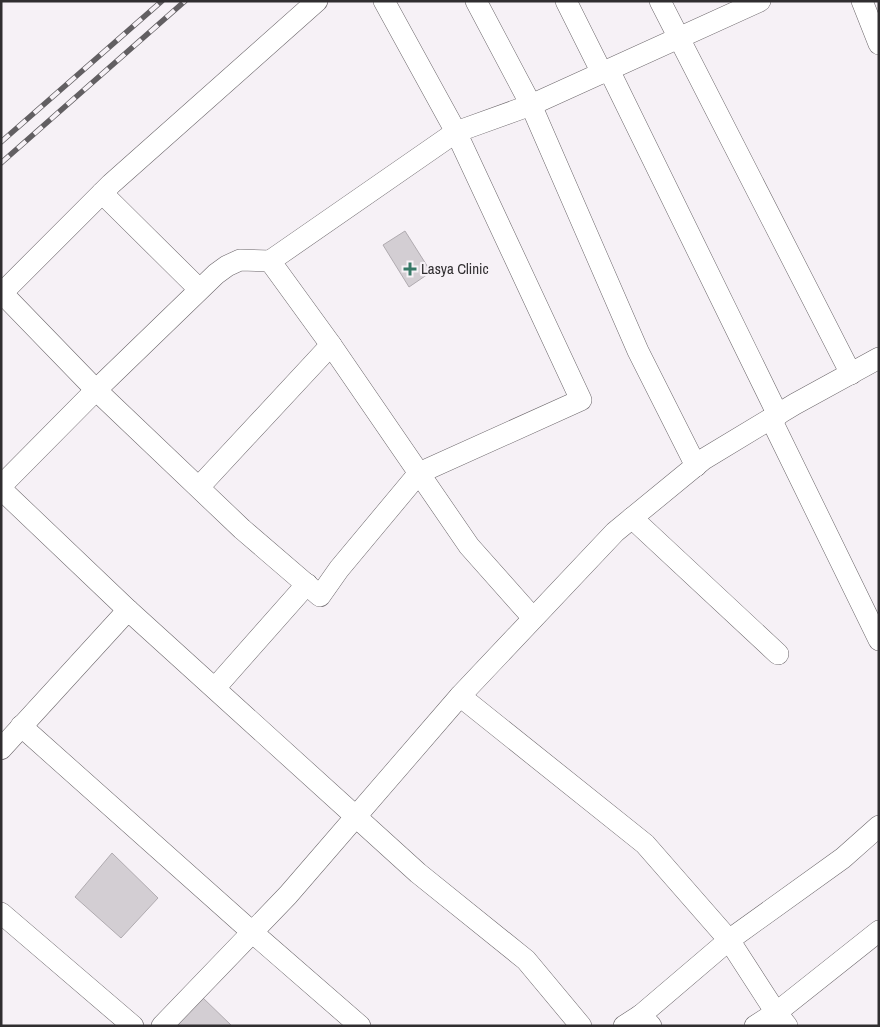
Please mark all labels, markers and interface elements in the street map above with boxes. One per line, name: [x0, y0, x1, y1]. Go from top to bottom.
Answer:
place label: Lasya Clinic: [421, 258, 489, 279]
marker: Lasya Clinic: [403, 262, 417, 276]

